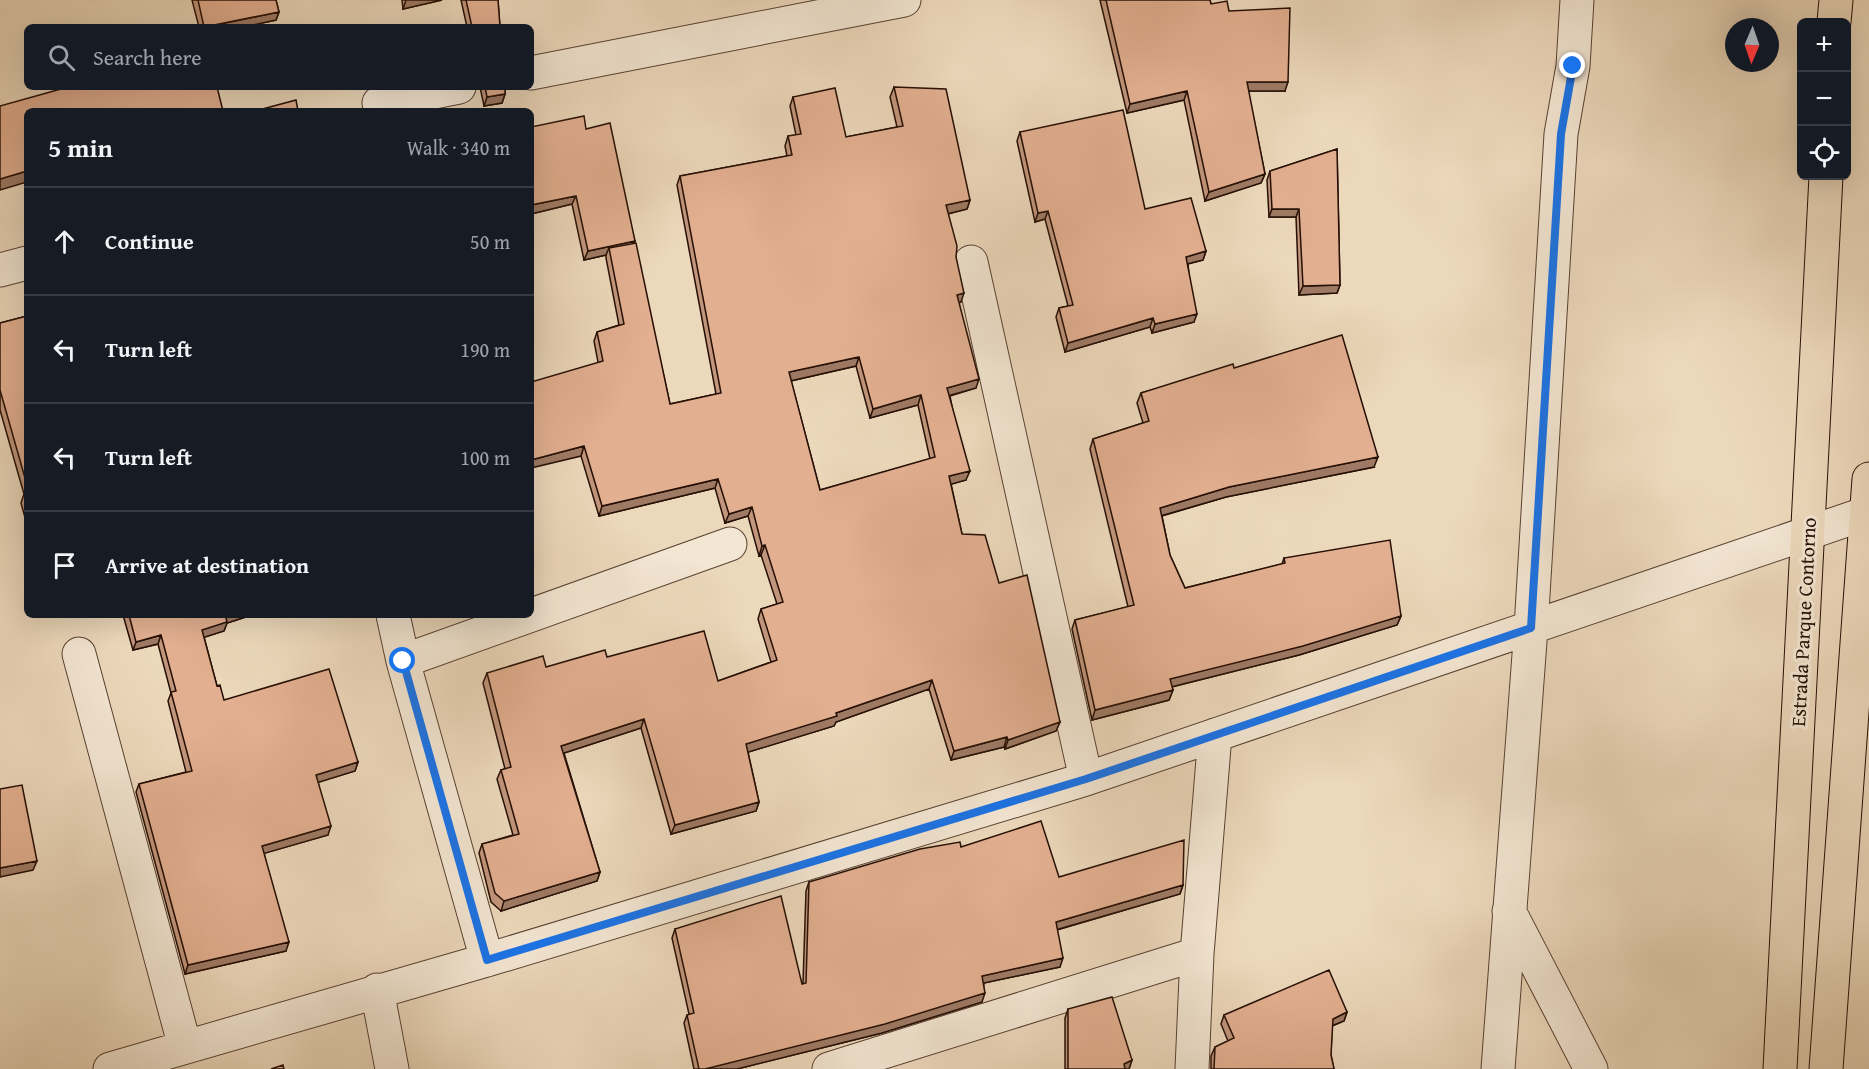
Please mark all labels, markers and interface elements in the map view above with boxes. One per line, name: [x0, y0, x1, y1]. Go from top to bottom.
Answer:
north arrow: [1725, 18, 1779, 72]
map controls: [1797, 18, 1851, 180]
button: +: [1797, 18, 1851, 72]
search box: [24, 24, 534, 90]
icon: search: [45, 41, 78, 74]
text: Search here: [93, 41, 202, 73]
route end: [1559, 52, 1585, 78]
button: −: [1797, 72, 1851, 126]
button: locate: [1797, 126, 1851, 180]
text: 5 min: [48, 128, 113, 167]
text: Walk · 340 m: [407, 133, 510, 162]
icon: ahead: [48, 225, 81, 258]
text: Continue: [105, 225, 194, 257]
text: 50 m: [470, 227, 510, 256]
icon: left: [48, 333, 81, 366]
text: Turn left: [105, 333, 192, 365]
text: 190 m: [460, 335, 510, 364]
icon: left: [48, 441, 81, 474]
text: Turn left: [105, 441, 192, 473]
text: 100 m: [460, 443, 510, 472]
street label: Estrada Parque Contorno: [1783, 517, 1823, 727]
icon: arrive: [48, 549, 81, 582]
text: Arrive at destination: [105, 549, 309, 581]
route start: [389, 647, 415, 673]

